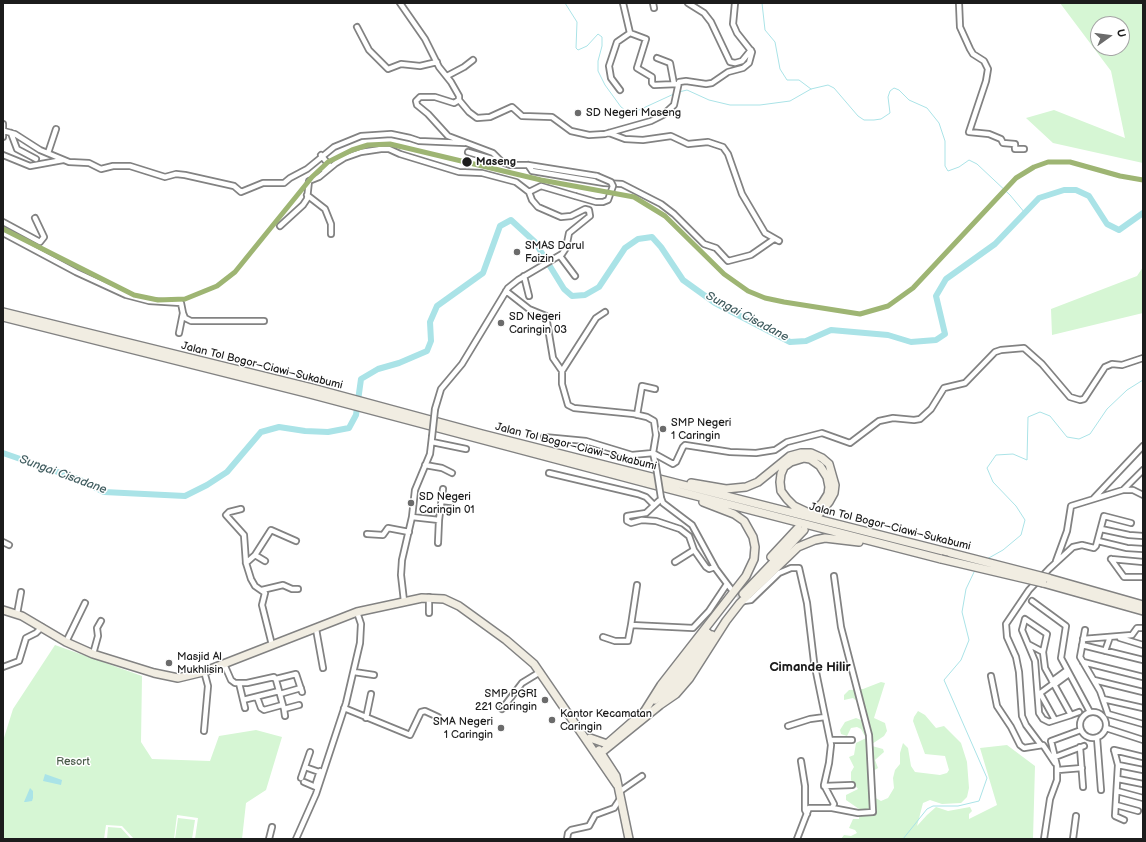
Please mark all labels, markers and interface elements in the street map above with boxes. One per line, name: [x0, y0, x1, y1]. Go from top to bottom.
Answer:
north arrow: [1090, 16, 1130, 56]
text: U: [1114, 28, 1128, 39]
place label: SD Negeri Maseng: [586, 106, 681, 120]
marker: SD Negeri Maseng: [573, 108, 583, 118]
marker: Maseng: [460, 155, 474, 169]
place label: Maseng: [476, 155, 516, 169]
place label: SMAS Darul Faizin: [525, 239, 584, 265]
marker: SMAS Darul Faizin: [512, 247, 522, 257]
water label: Sungai Cisadane: [703, 289, 791, 345]
place label: SD Negeri Caringin 03: [509, 310, 567, 336]
marker: SD Negeri Caringin 03: [496, 318, 506, 328]
street label: Jalan Tol Bogor–Ciawi–Sukabumi: [180, 340, 344, 392]
place label: SMP Negeri 1 Caringin: [671, 416, 731, 442]
street label: Jalan Tol Bogor–Ciawi–Sukabumi: [494, 421, 658, 473]
marker: SMP Negeri 1 Caringin: [658, 424, 668, 434]
water label: Sungai Cisadane: [17, 453, 109, 497]
place label: SD Negeri Caringin 01: [419, 490, 475, 516]
marker: SD Negeri Caringin 01: [406, 498, 416, 508]
street label: Jalan Tol Bogor–Ciawi–Sukabumi: [808, 501, 972, 553]
place label: Masjid Al Mukhlisin: [177, 650, 223, 676]
marker: Masjid Al Mukhlisin: [164, 658, 174, 668]
district label: Cimande Hilir: [769, 660, 851, 676]
place label: SMP PGRI 221 Caringin: [475, 687, 537, 713]
marker: SMP PGRI 221 Caringin: [540, 695, 550, 705]
place label: Kantor Kecamatan Caringin: [560, 707, 652, 733]
place label: SMA Negeri 1 Caringin: [433, 715, 493, 741]
marker: Kantor Kecamatan Caringin: [547, 715, 557, 725]
marker: SMA Negeri 1 Caringin: [496, 723, 506, 733]
park label: Resort: [56, 755, 90, 769]

